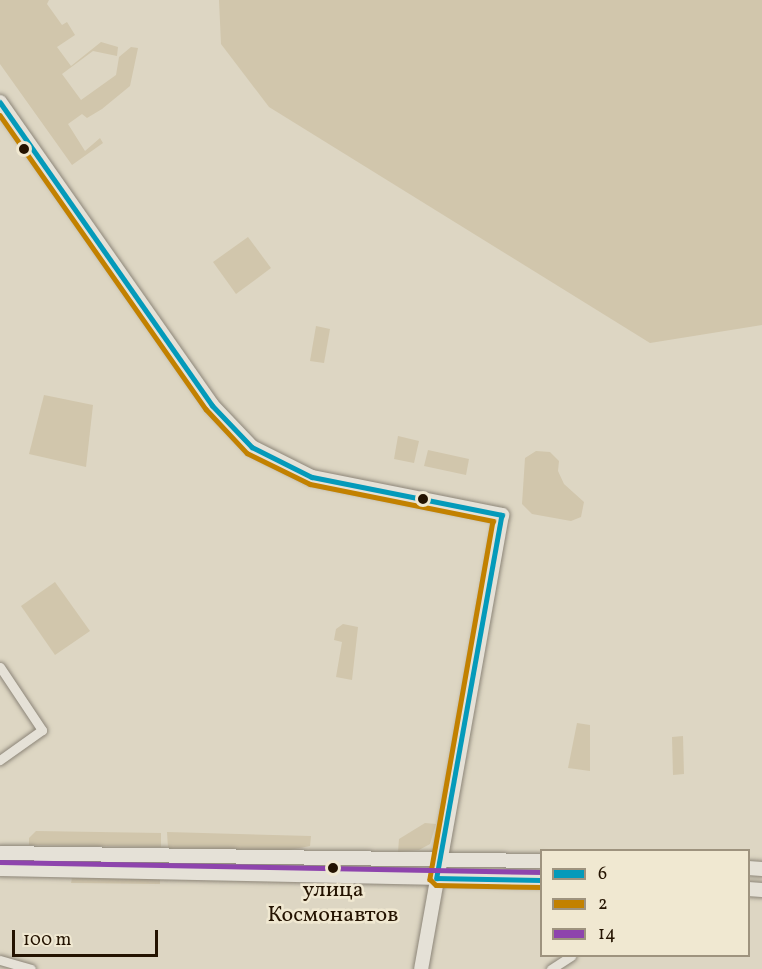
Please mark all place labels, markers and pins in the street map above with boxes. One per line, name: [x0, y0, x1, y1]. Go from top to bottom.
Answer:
unlabelled marker: [18, 143, 30, 155]
unlabelled marker: [417, 493, 429, 505]
marker: улица Космонавтов: [327, 862, 339, 874]
place label: улица Космонавтов: [268, 877, 398, 928]

